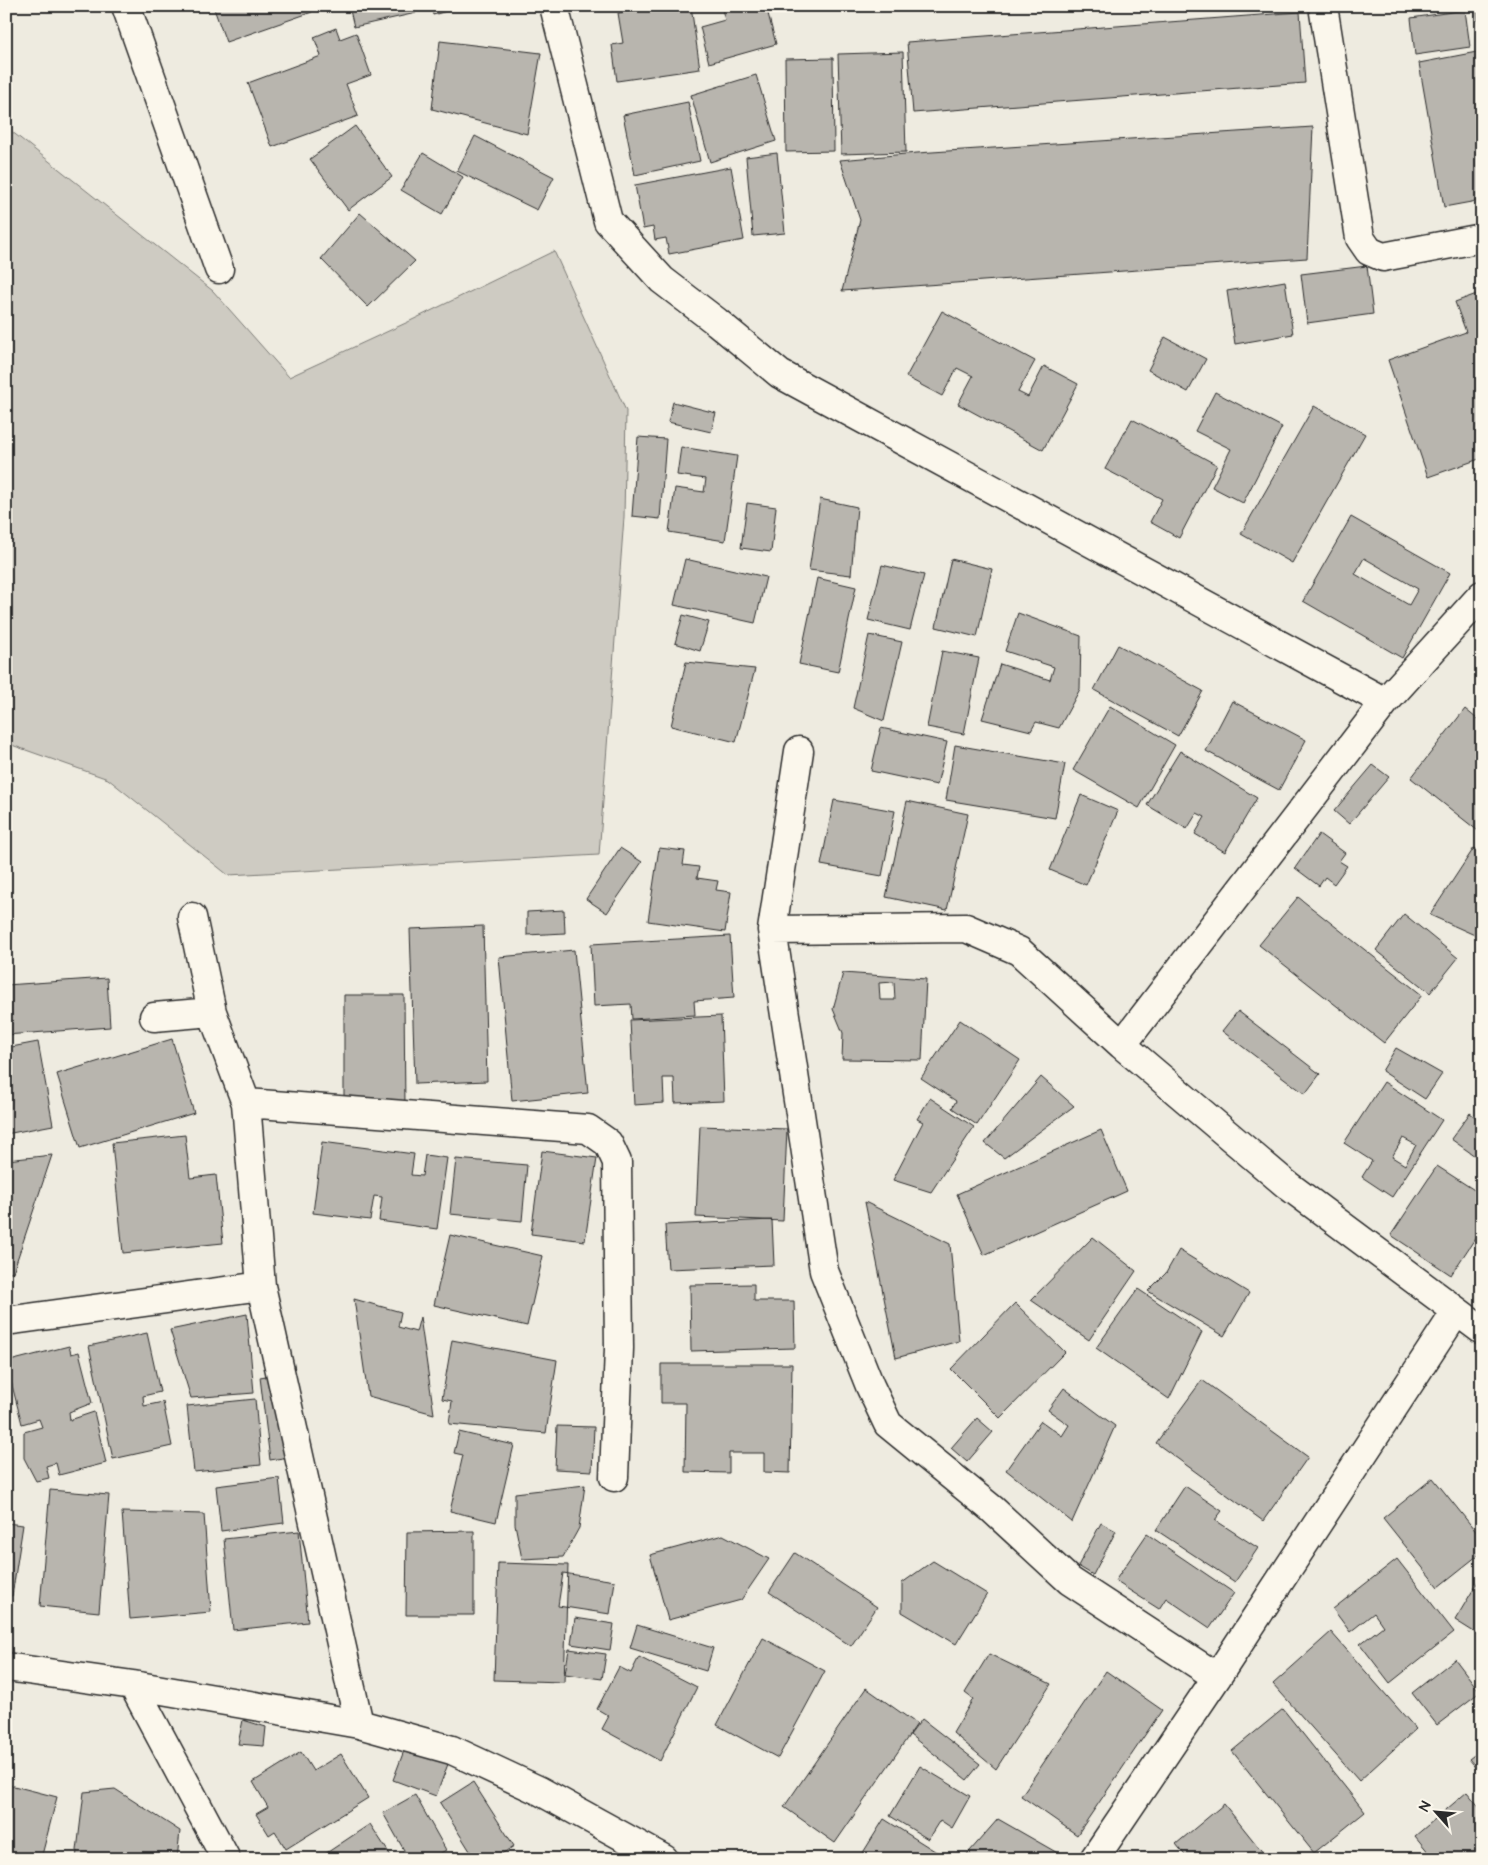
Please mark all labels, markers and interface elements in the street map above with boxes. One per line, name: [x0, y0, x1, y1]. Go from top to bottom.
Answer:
north arrow: [1410, 1788, 1460, 1838]
text: N: [1414, 1798, 1436, 1815]

